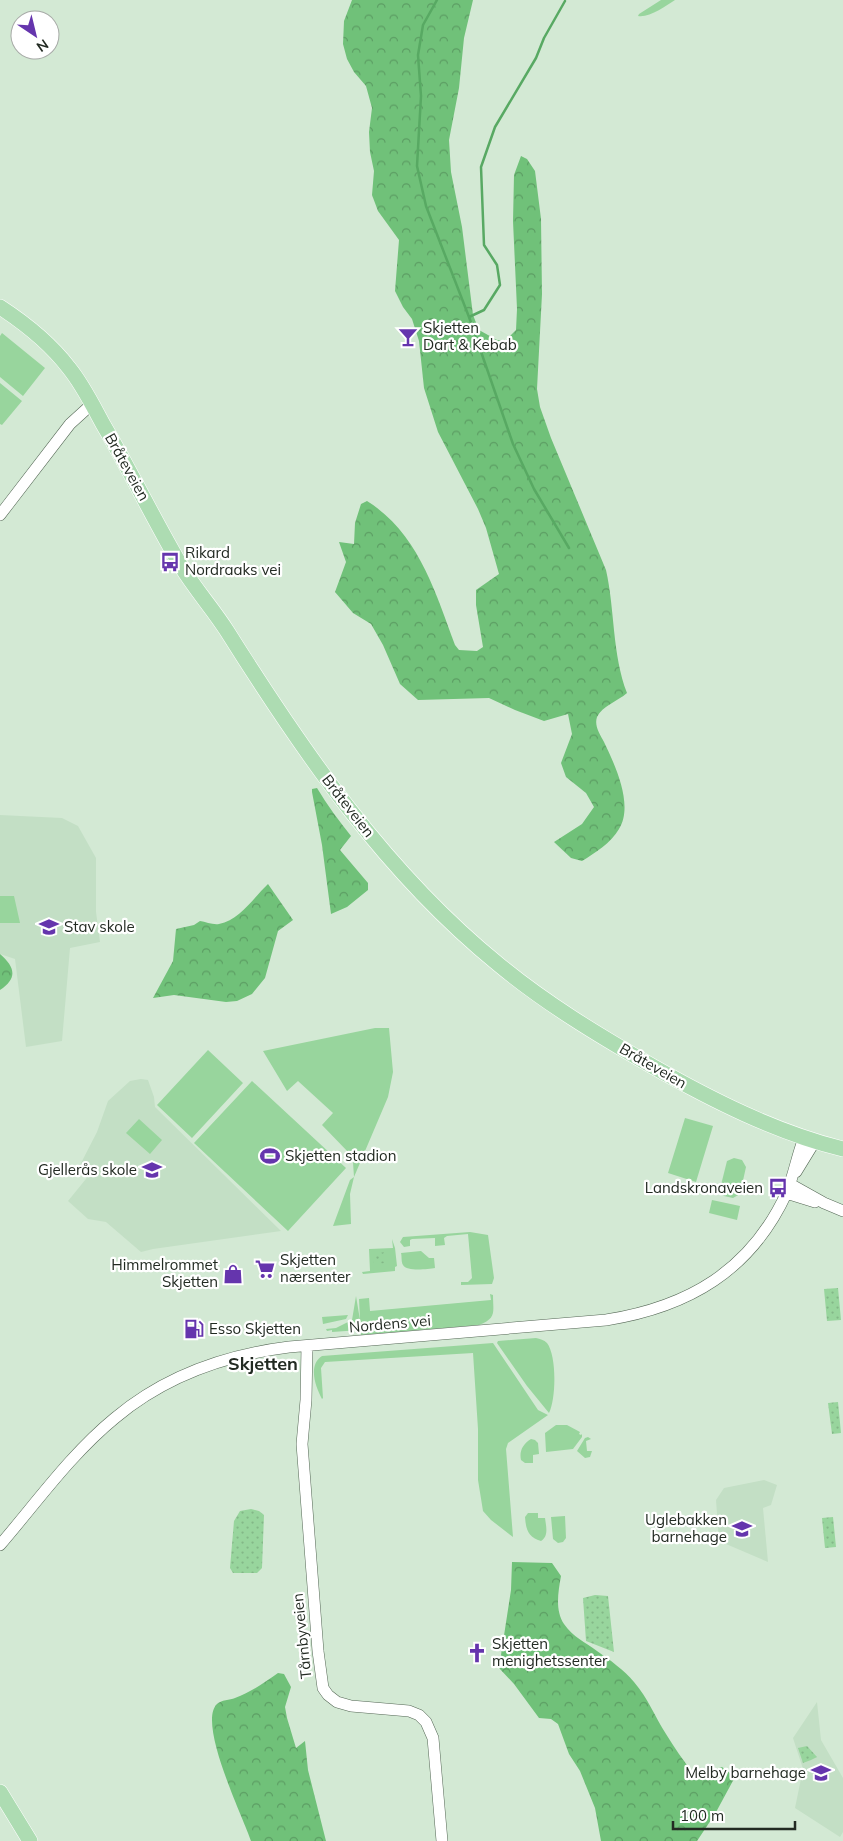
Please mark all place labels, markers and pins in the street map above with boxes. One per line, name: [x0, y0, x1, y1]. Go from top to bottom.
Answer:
place label: Skjetten Dart & Kebab: [423, 318, 517, 354]
bar icon: Skjetten Dart & Kebab: [397, 326, 419, 348]
place label: Rikard Nordraaks vei: [185, 543, 281, 579]
bus stop icon: Rikard Nordraaks vei: [159, 551, 181, 573]
school or university icon: Stav skole: [38, 916, 60, 938]
place label: Stav skole: [64, 917, 135, 936]
sports icon: Skjetten stadion: [259, 1145, 281, 1167]
place label: Skjetten stadion: [285, 1146, 396, 1165]
school or university icon: Gjellerås skole: [141, 1159, 163, 1181]
place label: Gjellerås skole: [38, 1160, 137, 1179]
bus stop icon: Landskronaveien: [767, 1177, 789, 1199]
place label: Landskronaveien: [645, 1178, 763, 1197]
place label: Skjetten nærsenter: [280, 1250, 351, 1286]
place label: Himmelrommet Skjetten: [111, 1255, 218, 1291]
supermarket icon: Skjetten nærsenter: [254, 1258, 276, 1280]
shop icon: Himmelrommet Skjetten: [222, 1263, 244, 1285]
fuel station icon: Esso Skjetten: [183, 1318, 205, 1340]
place label: Esso Skjetten: [209, 1319, 301, 1338]
place label: Uglebakken barnehage: [645, 1510, 727, 1546]
school or university icon: Uglebakken barnehage: [731, 1518, 753, 1540]
place label: Skjetten menighetssenter: [492, 1634, 608, 1670]
church icon: Skjetten menighetssenter: [466, 1642, 488, 1664]
school or university icon: Melby barnehage: [810, 1762, 832, 1784]
place label: Melby barnehage: [685, 1763, 806, 1782]

